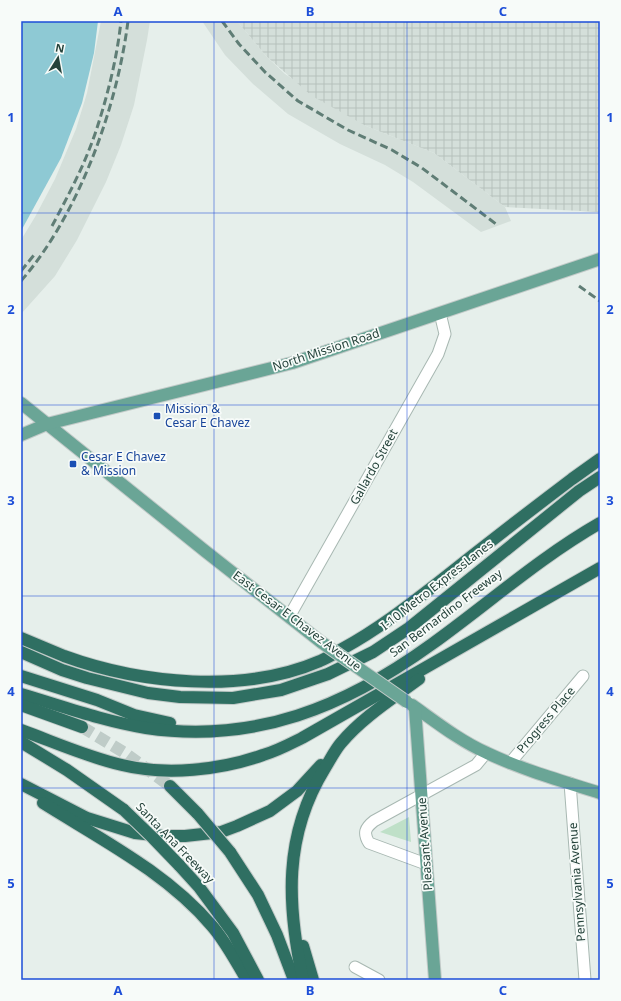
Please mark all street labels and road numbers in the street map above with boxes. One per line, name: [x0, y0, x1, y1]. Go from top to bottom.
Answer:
street label: North Mission Road: [270, 324, 381, 375]
street label: Gallardo Street: [346, 425, 402, 508]
street label: I-10 Metro ExpressLanes: [377, 535, 497, 634]
street label: San Bernardino Freeway: [386, 564, 506, 661]
street label: East Cesar E Chavez Avenue: [230, 567, 365, 675]
street label: Progress Place: [513, 683, 579, 757]
street label: Pleasant Avenue: [413, 797, 436, 891]
street label: Santa Ana Freeway: [132, 798, 219, 887]
street label: Pennsylvania Avenue: [564, 822, 589, 942]

